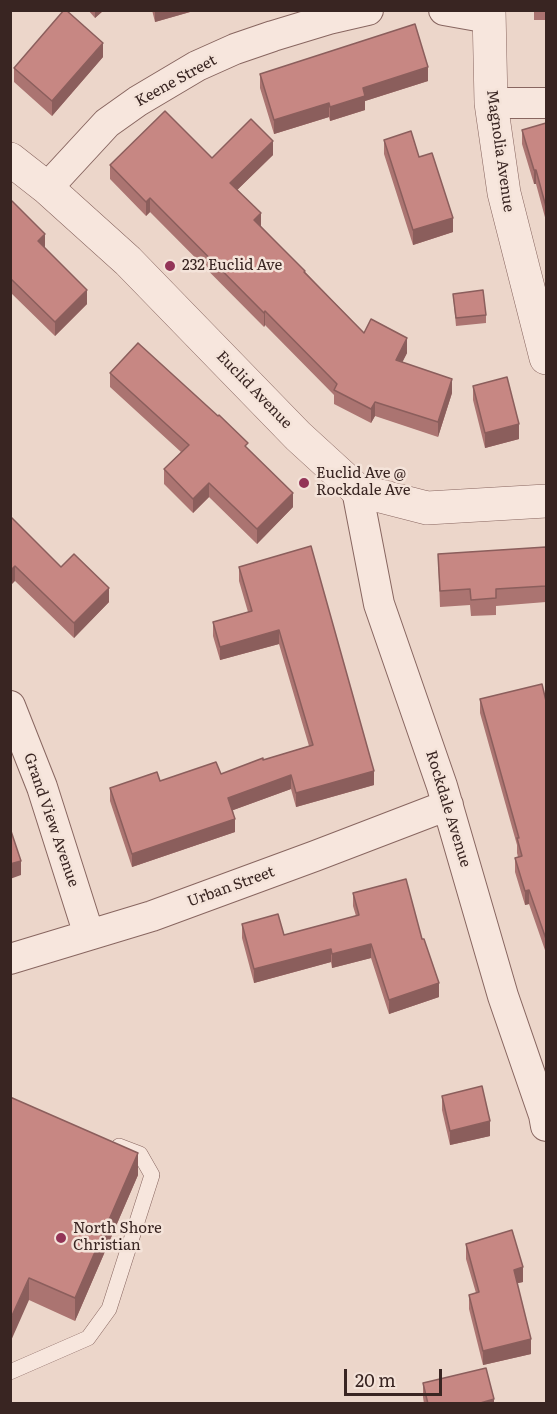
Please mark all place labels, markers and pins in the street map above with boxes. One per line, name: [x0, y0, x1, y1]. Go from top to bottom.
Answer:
place label: 232 Euclid Ave: [182, 257, 282, 275]
marker: 232 Euclid Ave: [163, 259, 177, 273]
place label: Euclid Ave @ Rockdale Ave: [316, 465, 410, 500]
marker: Euclid Ave @ Rockdale Ave: [297, 476, 311, 490]
place label: North Shore Christian: [73, 1220, 162, 1255]
marker: North Shore Christian: [54, 1231, 68, 1245]

